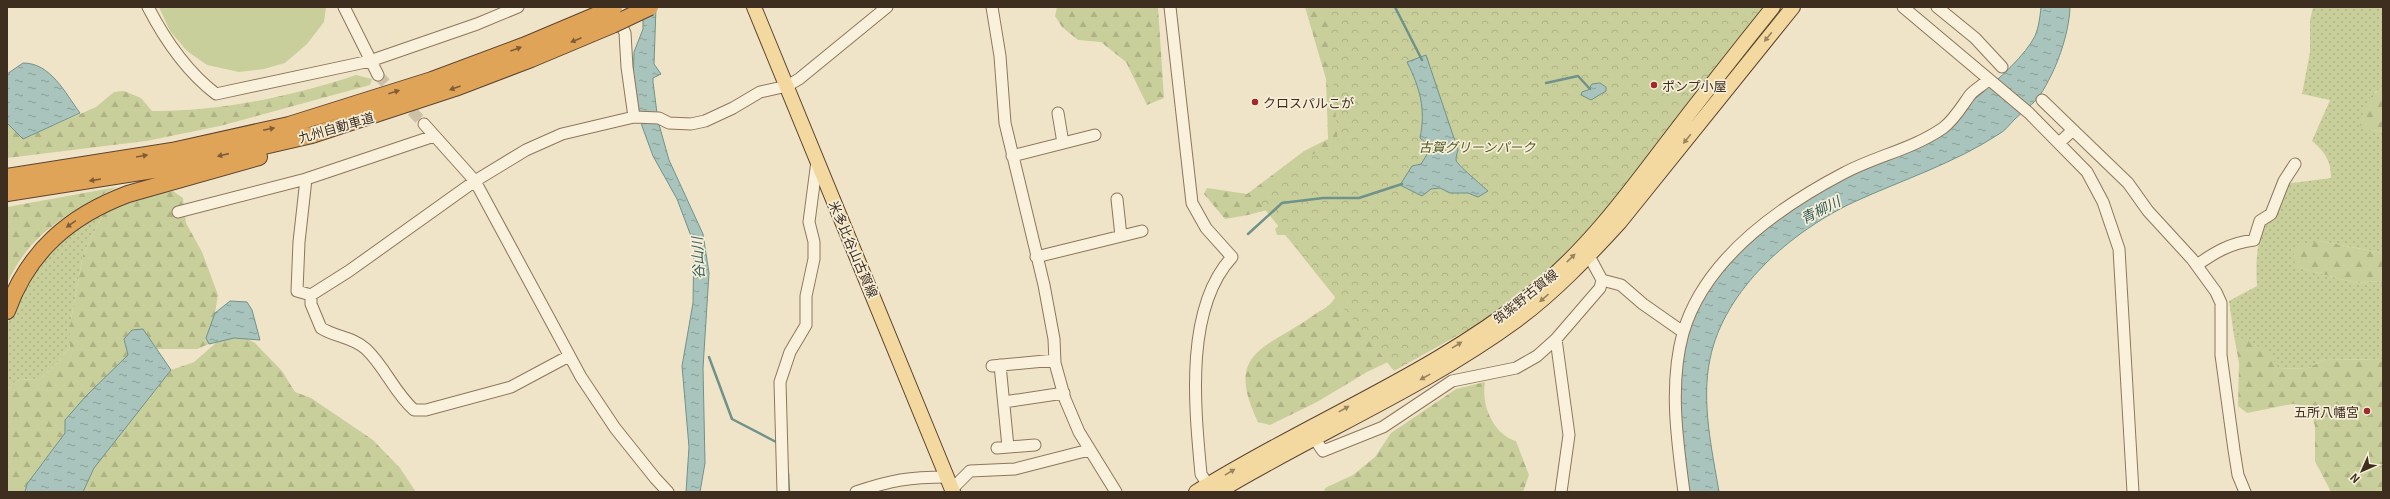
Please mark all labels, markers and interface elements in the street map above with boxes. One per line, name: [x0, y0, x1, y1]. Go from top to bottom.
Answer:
one-way arrow: [1764, 32, 1773, 43]
one-way arrow: [569, 38, 581, 44]
one-way arrow: [511, 45, 523, 51]
place label: ポンプ小屋: [1662, 76, 1727, 95]
marker: ポンプ小屋: [1649, 80, 1659, 90]
one-way arrow: [449, 86, 461, 92]
one-way arrow: [388, 89, 400, 95]
place label: クロスパルこが: [1263, 93, 1354, 112]
marker: クロスパルこが: [1250, 97, 1260, 107]
street label: 九州自動車道: [296, 107, 376, 147]
one-way arrow: [263, 125, 276, 131]
one-way arrow: [1683, 133, 1691, 144]
park label: 古賀グリーンパーク: [1419, 137, 1536, 156]
one-way arrow: [136, 153, 149, 159]
one-way arrow: [217, 153, 229, 159]
one-way arrow: [89, 177, 101, 183]
water label: 青柳川: [1797, 190, 1845, 227]
street label: 米多比谷山古賀線: [825, 197, 883, 301]
one-way arrow: [65, 220, 76, 228]
water label: 谷山川: [686, 235, 708, 279]
one-way arrow: [1566, 253, 1576, 263]
street label: 筑紫野古賀線: [1489, 264, 1561, 328]
one-way arrow: [1539, 293, 1550, 302]
one-way arrow: [1451, 342, 1463, 349]
one-way arrow: [1419, 374, 1431, 381]
place label: 五所八幡宮: [2294, 402, 2359, 421]
one-way arrow: [1338, 406, 1349, 412]
marker: 五所八幡宮: [2362, 406, 2372, 416]
north arrow: [2342, 451, 2382, 491]
one-way arrow: [1224, 468, 1236, 475]
text: N: [2346, 470, 2363, 487]

